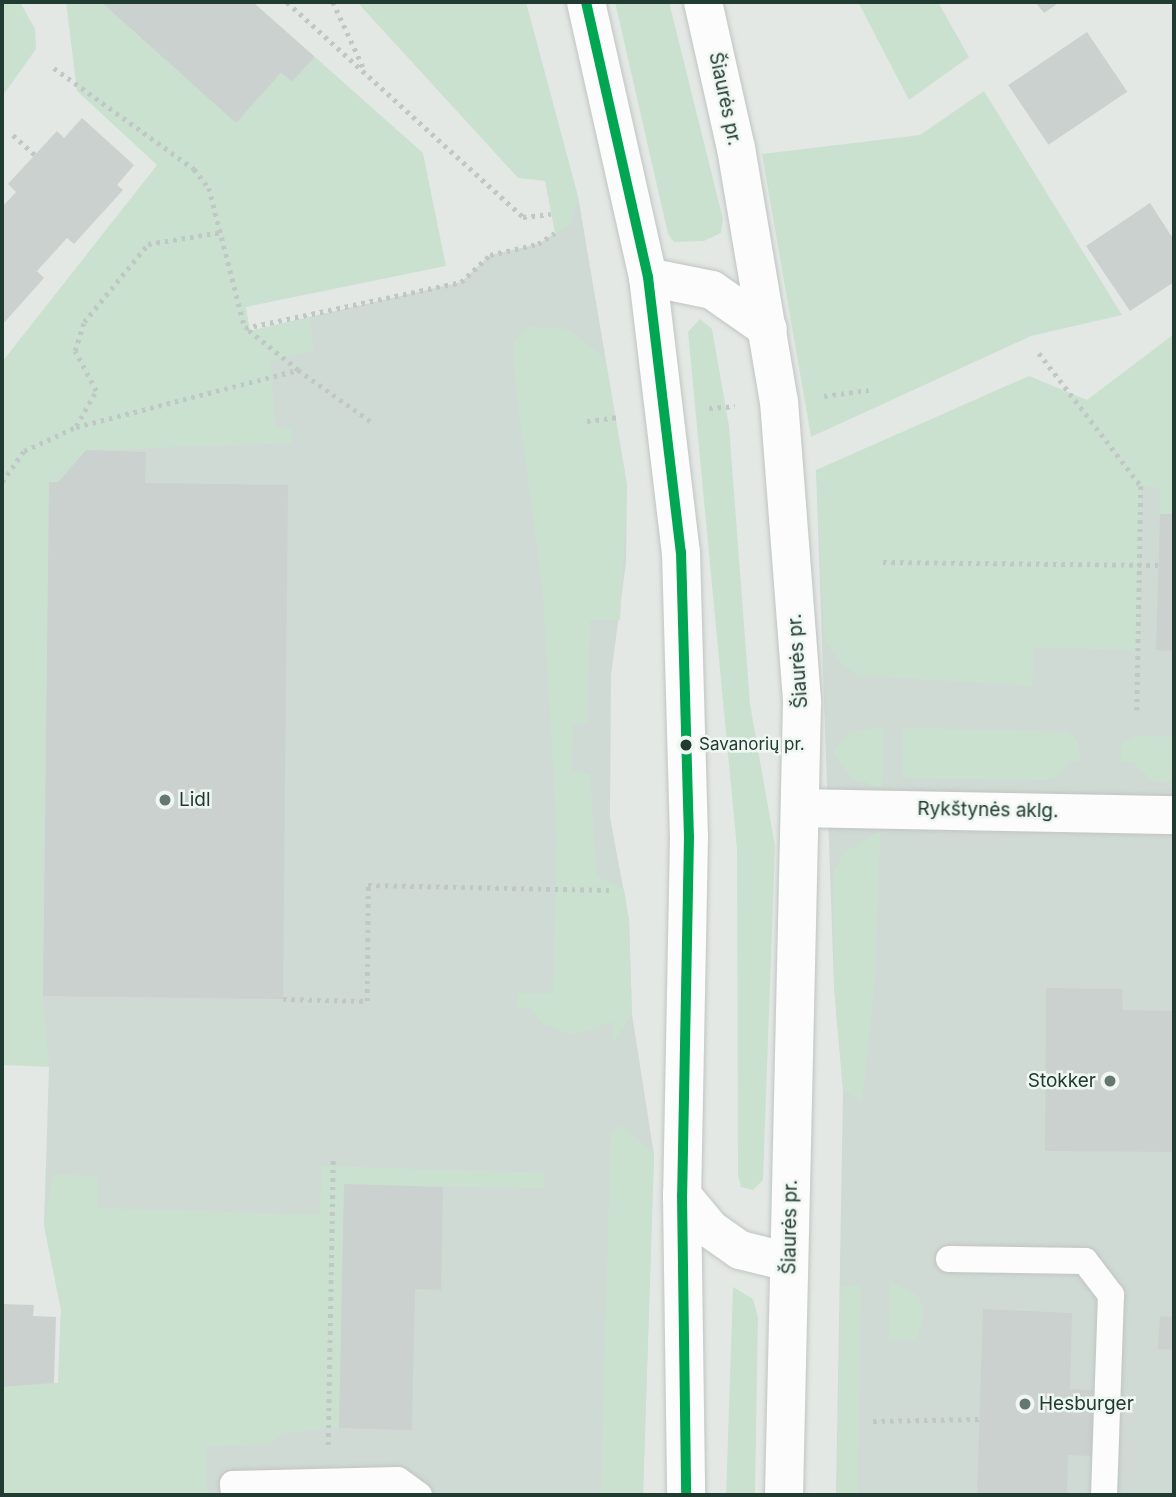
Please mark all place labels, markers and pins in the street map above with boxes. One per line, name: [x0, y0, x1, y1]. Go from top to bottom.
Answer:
place label: Savanorių pr.: [699, 735, 805, 755]
marker: Savanorių pr.: [679, 738, 693, 752]
place label: Lidl: [179, 789, 211, 811]
marker: Lidl: [157, 792, 173, 808]
place label: Stokker: [1028, 1070, 1096, 1092]
marker: Stokker: [1102, 1073, 1118, 1089]
place label: Hesburger: [1039, 1393, 1134, 1415]
marker: Hesburger: [1017, 1396, 1033, 1412]

